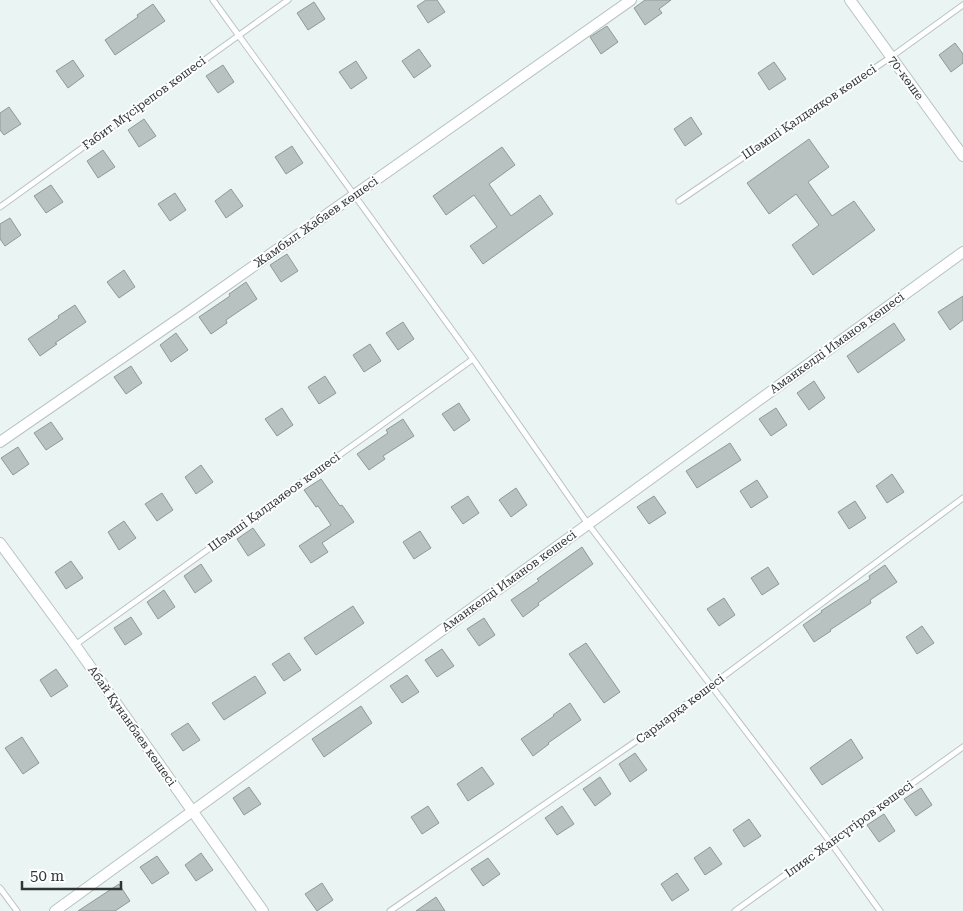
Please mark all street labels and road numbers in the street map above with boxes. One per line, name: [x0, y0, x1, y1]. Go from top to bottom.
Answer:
street label: 70-көше: [885, 53, 927, 103]
street label: Ғабит Мүсірепов көшесі: [80, 54, 208, 152]
street label: Шәмші Қалдаяқов көшесі: [739, 62, 879, 162]
street label: Жамбыл Жабаев көшесі: [251, 174, 381, 270]
street label: Аманкелді Иманов көшесі: [767, 289, 907, 396]
street label: Шәмші Қалдаяөов көшесі: [205, 449, 343, 554]
street label: Аманкелді Иманов көшесі: [439, 527, 579, 634]
street label: Абай Құнанбаев көшесі: [85, 663, 179, 789]
street label: Сарыарқа көшесі: [633, 671, 727, 747]
street label: Ілияс Жансүгіров көшесі: [782, 778, 916, 880]

